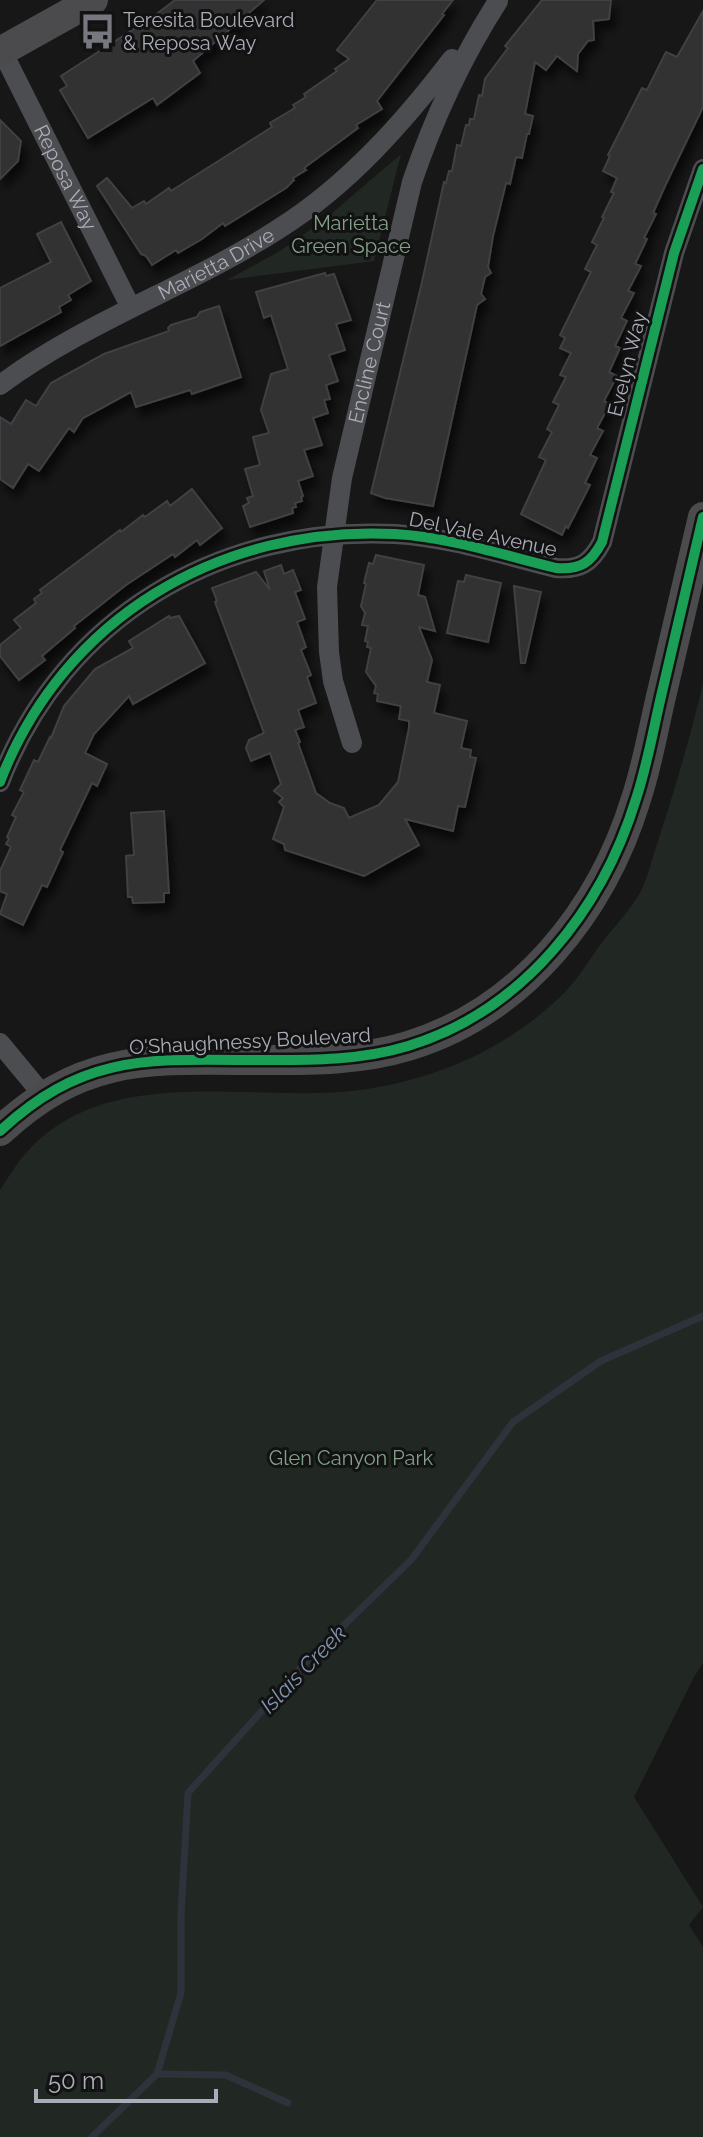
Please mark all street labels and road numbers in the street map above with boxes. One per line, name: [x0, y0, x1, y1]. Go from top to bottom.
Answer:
street label: Reposa Way: [29, 121, 102, 234]
street label: Marietta Drive: [154, 223, 279, 305]
street label: Encline Court: [343, 299, 395, 426]
street label: Evelyn Way: [602, 309, 652, 419]
street label: Del Vale Avenue: [407, 507, 559, 561]
street label: O'Shaughnessy Boulevard: [129, 1023, 371, 1059]

